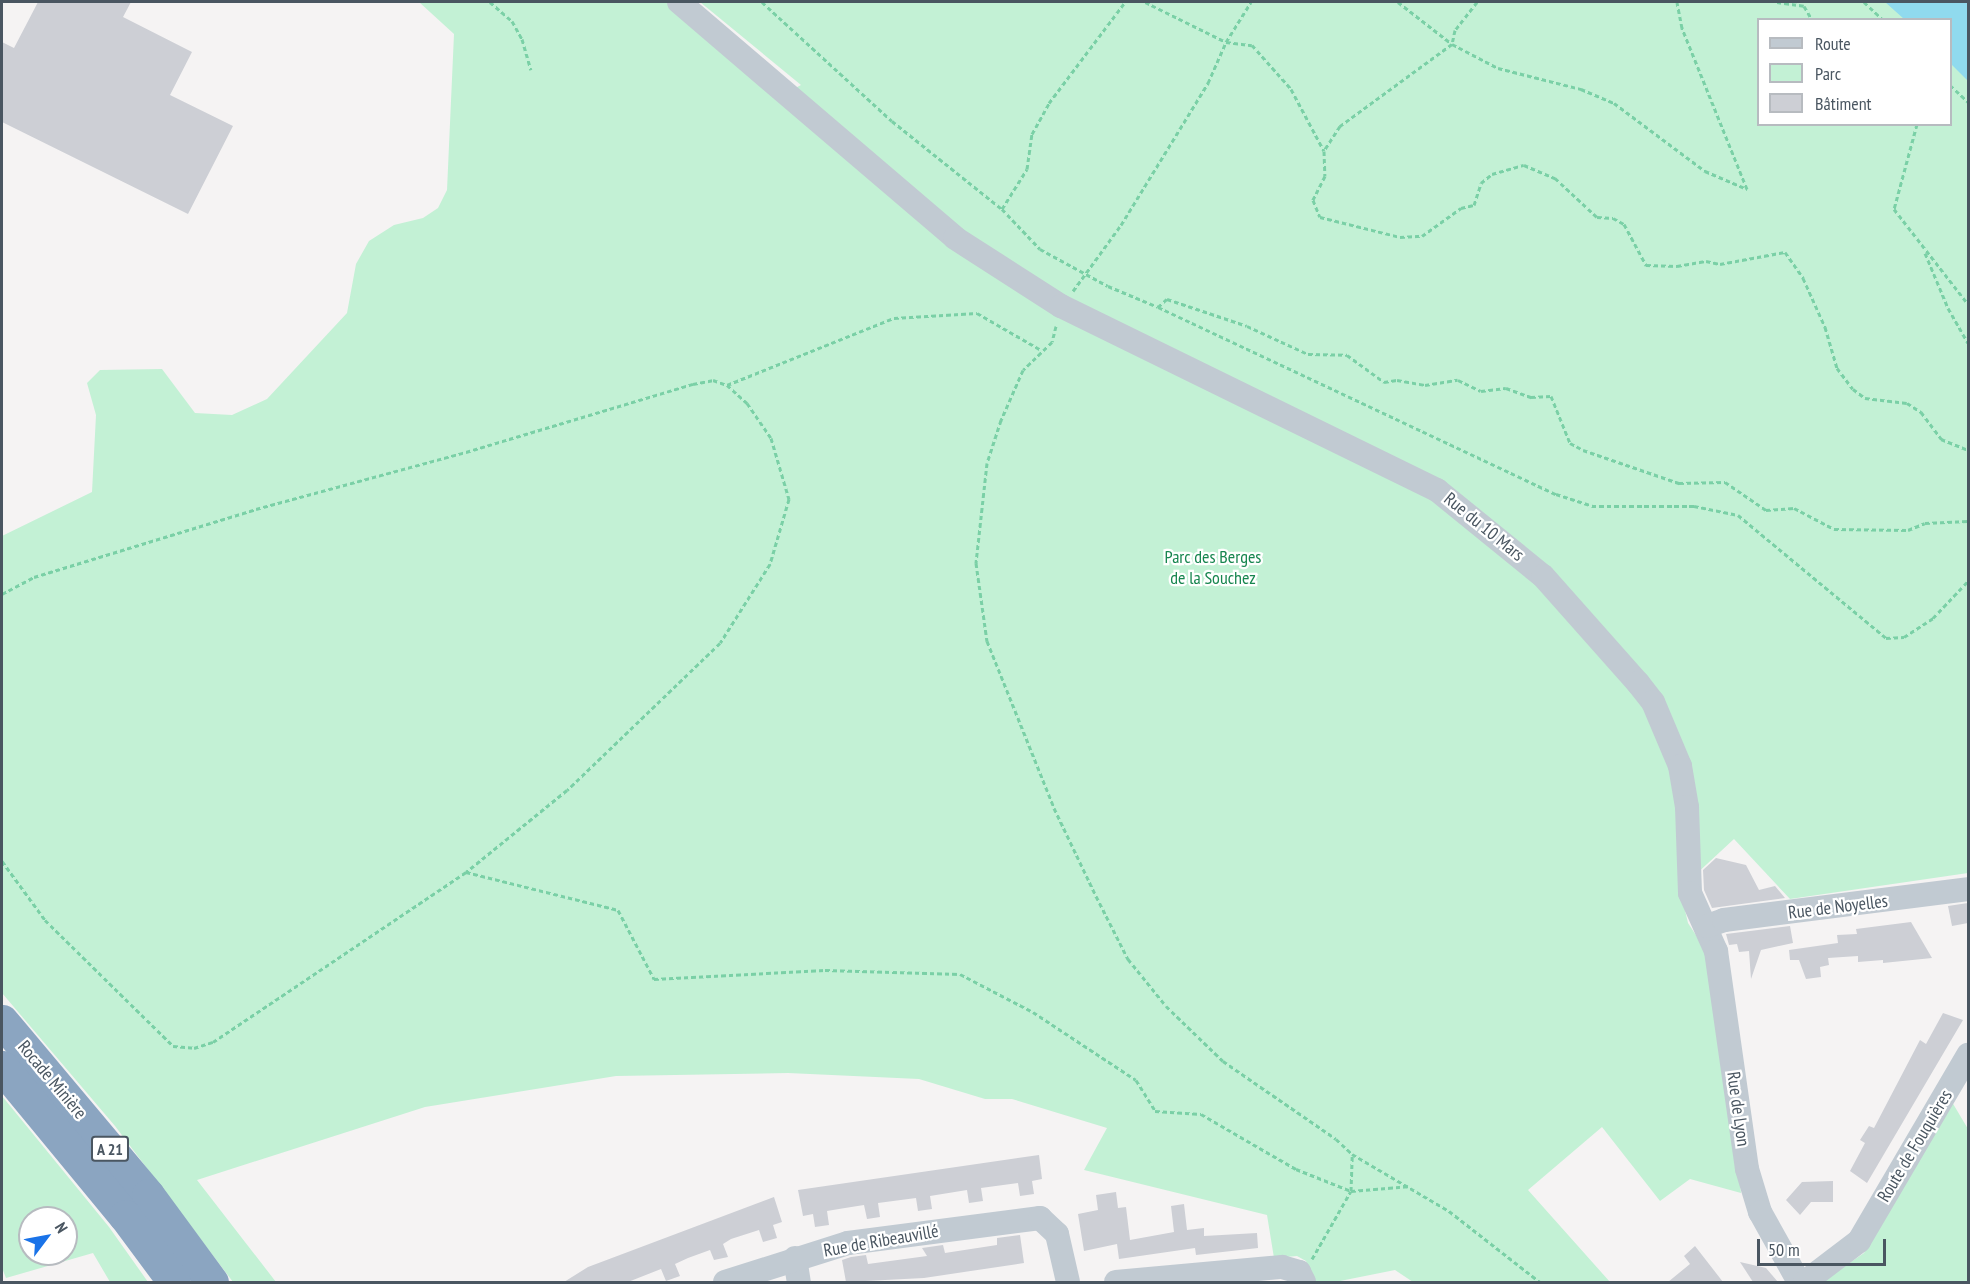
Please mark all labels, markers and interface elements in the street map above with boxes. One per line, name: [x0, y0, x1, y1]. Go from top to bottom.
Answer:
legend: [1757, 18, 1952, 126]
text: Route: [1815, 32, 1851, 55]
text: Parc: [1815, 62, 1841, 85]
text: Bâtiment: [1815, 92, 1872, 115]
street label: Rue du 10 Mars: [1440, 488, 1528, 566]
park label: Parc des Berges de la Souchez: [1164, 547, 1262, 590]
street label: Rue de Noyelles: [1787, 890, 1889, 924]
street label: Rocade Minière: [13, 1037, 91, 1123]
street label: Rue de Lyon: [1722, 1070, 1754, 1148]
street label: Route de Fouquières: [1873, 1086, 1957, 1206]
road number: A 21: [90, 1136, 130, 1162]
north arrow: [18, 1206, 78, 1266]
text: N: [51, 1219, 72, 1236]
street label: Rue de Ribeauvillé: [822, 1220, 940, 1262]
scale bar: [1760, 1227, 1889, 1265]
text: 50 m: [1768, 1238, 1800, 1261]

